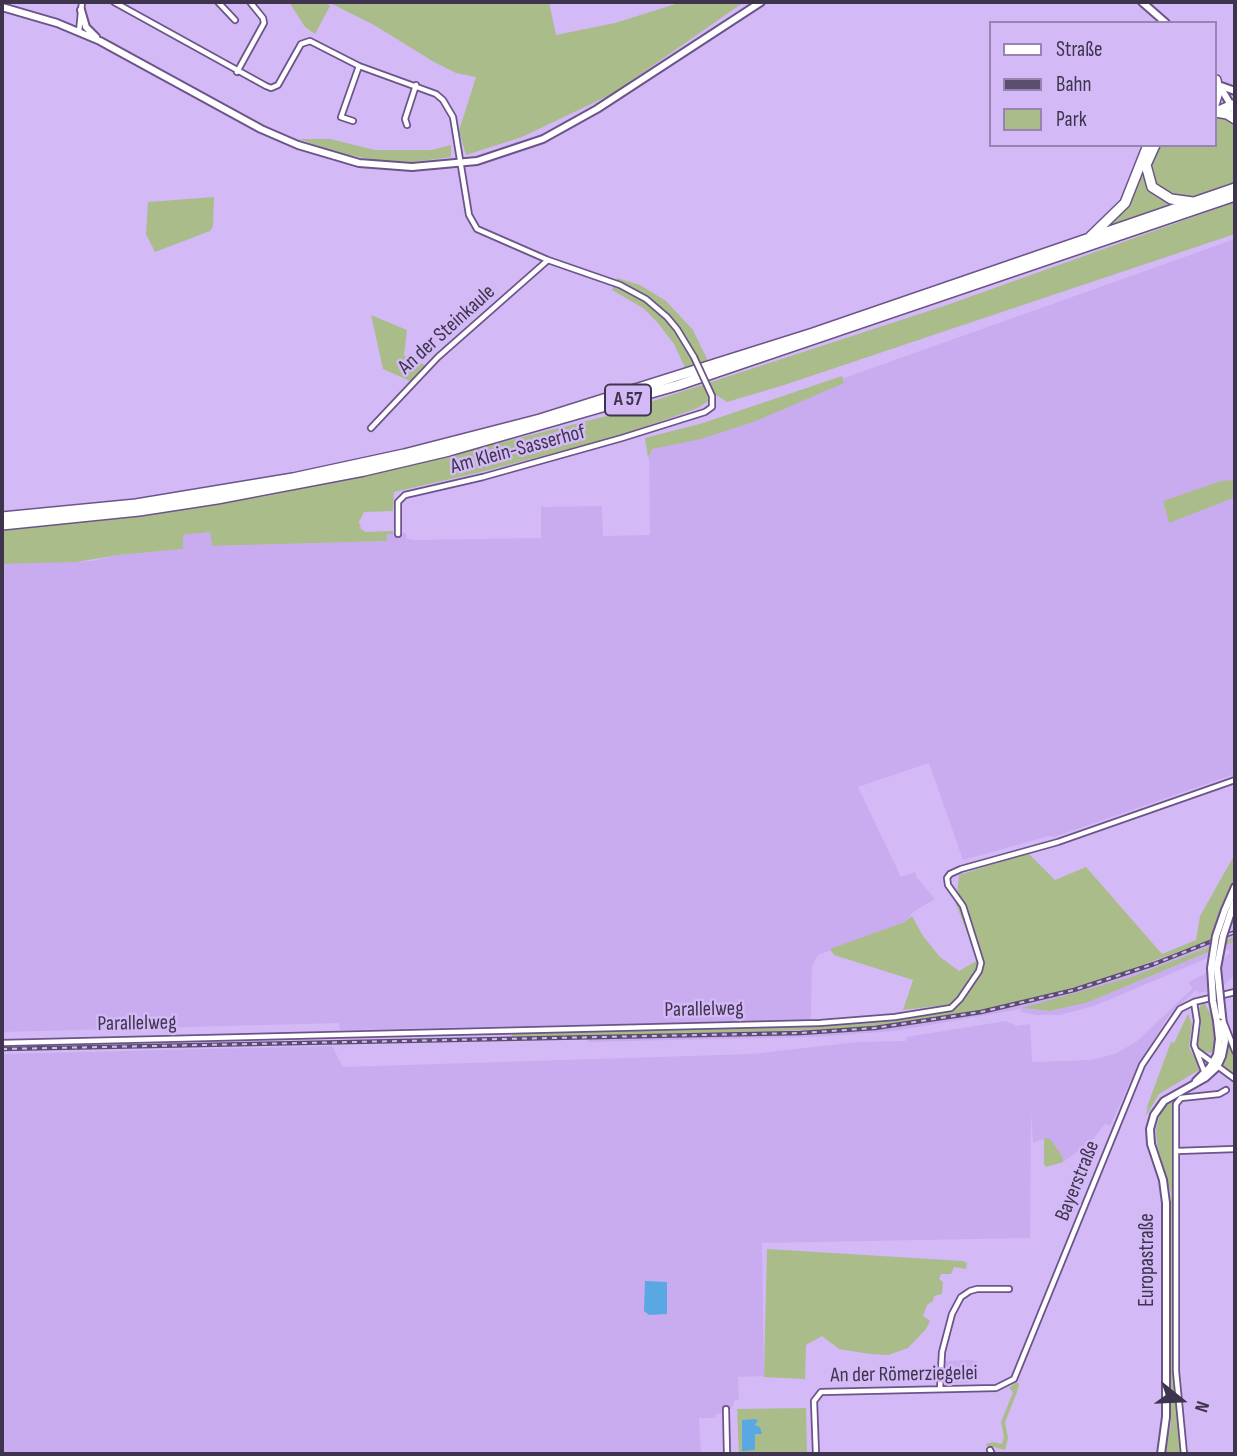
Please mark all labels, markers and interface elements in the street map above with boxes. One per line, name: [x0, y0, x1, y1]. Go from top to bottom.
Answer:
legend: [988, 21, 1216, 147]
text: Straße: [1056, 37, 1102, 62]
text: Bahn: [1056, 72, 1091, 97]
text: Park: [1056, 107, 1087, 132]
street label: An der Steinkaule: [393, 280, 501, 380]
road number: A 57: [605, 384, 651, 416]
street label: Am Klein-Sasserhof: [448, 420, 588, 480]
street label: Parallelweg: [664, 997, 744, 1023]
street label: Parallelweg: [97, 1011, 177, 1037]
street label: Bayerstraße: [1051, 1137, 1105, 1225]
street label: Europastraße: [1135, 1213, 1161, 1307]
street label: An der Römerziegelei: [830, 1361, 978, 1389]
north arrow: [1146, 1365, 1216, 1435]
text: N: [1189, 1398, 1214, 1415]

